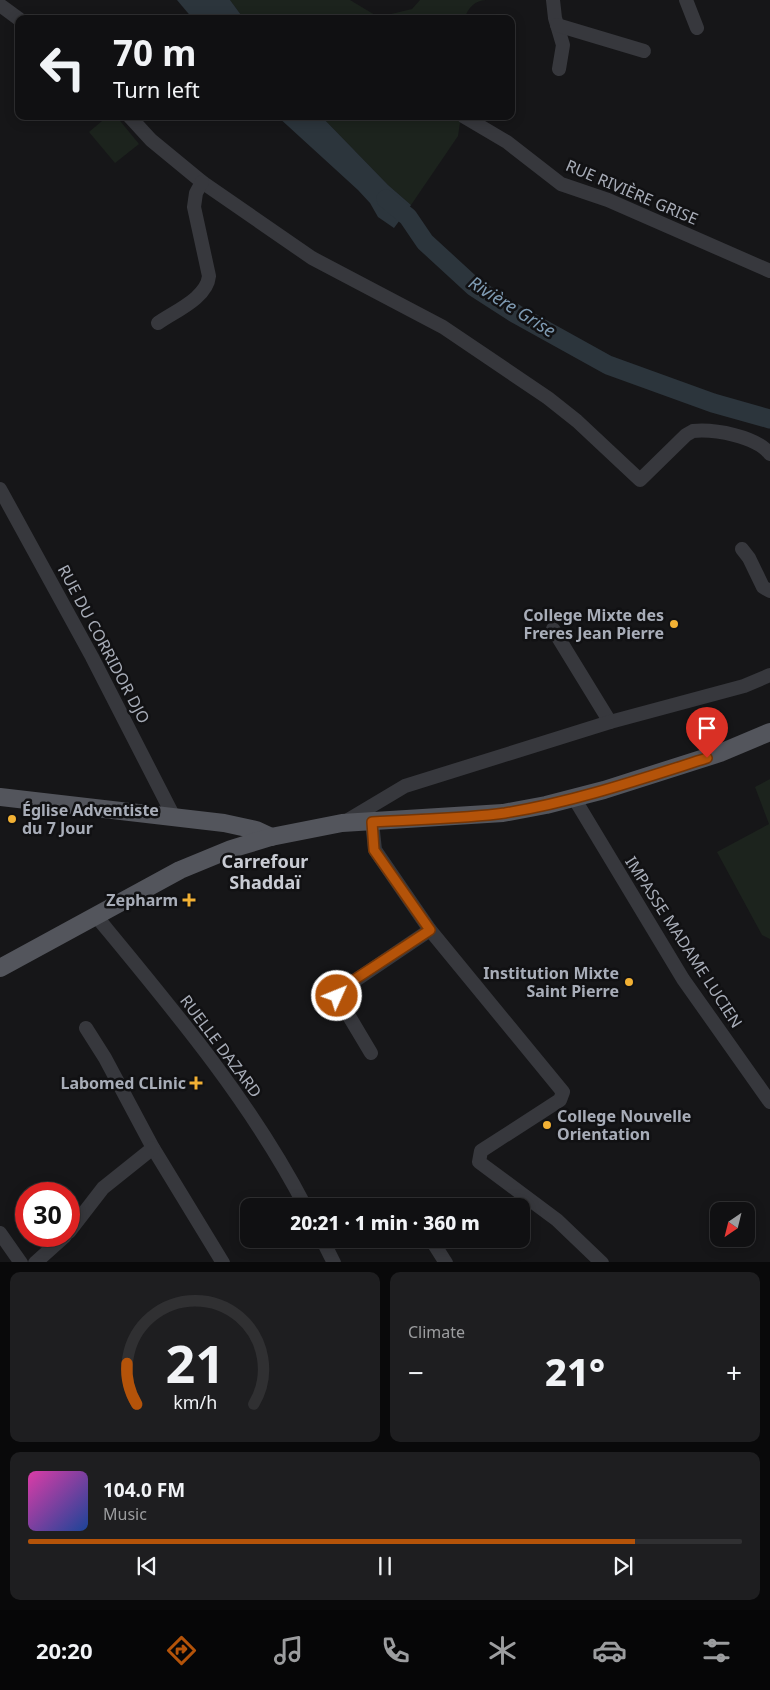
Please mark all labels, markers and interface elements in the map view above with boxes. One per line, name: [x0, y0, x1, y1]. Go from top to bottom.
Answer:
text: 70 m: [113, 29, 196, 76]
icon: left: [30, 35, 95, 100]
text: Turn left: [113, 74, 200, 104]
street label: RUE RIVIÈRE GRISE: [562, 154, 702, 230]
water label: Rivière Grise: [465, 270, 561, 342]
street label: RUE DU CORRIDOR DJO: [53, 561, 155, 727]
place label: College Mixte des Freres Jean Pierre: [523, 604, 664, 644]
marker: College Mixte des Freres Jean Pierre: [668, 618, 680, 630]
pin: [686, 707, 728, 758]
icon: arrive: [693, 714, 721, 742]
place label: Église Adventiste du 7 Jour: [22, 799, 159, 839]
marker: Église Adventiste du 7 Jour: [6, 813, 18, 825]
district label: Carrefour Shaddaï: [222, 849, 308, 894]
street label: IMPASSE MADAME LUCIEN: [620, 852, 748, 1032]
place label: Zepharm: [106, 889, 178, 911]
marker: Zepharm: [182, 893, 196, 907]
place label: Institution Mixte Saint Pierre: [483, 962, 619, 1002]
position arrow: [310, 969, 362, 1021]
marker: Institution Mixte Saint Pierre: [623, 976, 635, 988]
street label: RUELLE DAZARD: [175, 990, 267, 1102]
place label: Labomed CLinic: [60, 1072, 186, 1094]
marker: Labomed CLinic: [190, 1077, 202, 1089]
place label: College Nouvelle Orientation: [557, 1105, 691, 1145]
marker: College Nouvelle Orientation: [541, 1119, 553, 1131]
speed limit sign: 30: [15, 1182, 80, 1247]
north arrow: [710, 1202, 755, 1248]
map controls: [710, 1202, 755, 1247]
text: 20:21 · 1 min · 360 m: [290, 1210, 480, 1236]
text: Climate: [408, 1321, 465, 1343]
text: 21: [165, 1327, 225, 1398]
text: 21°: [545, 1345, 605, 1397]
text: −: [408, 1353, 424, 1391]
text: +: [726, 1353, 742, 1391]
text: km/h: [173, 1390, 217, 1414]
text: 104.0 FM: [103, 1477, 185, 1503]
text: Music: [103, 1503, 147, 1525]
icon: previous: [133, 1552, 161, 1580]
icon: pause: [371, 1552, 399, 1580]
icon: next: [609, 1552, 637, 1580]
icon: directions: [164, 1633, 199, 1668]
icon: music: [271, 1633, 306, 1668]
icon: phone: [378, 1633, 413, 1668]
icon: climate: [485, 1633, 520, 1668]
icon: car: [592, 1633, 627, 1668]
icon: filters: [699, 1633, 734, 1668]
text: 20:20: [36, 1635, 92, 1665]

